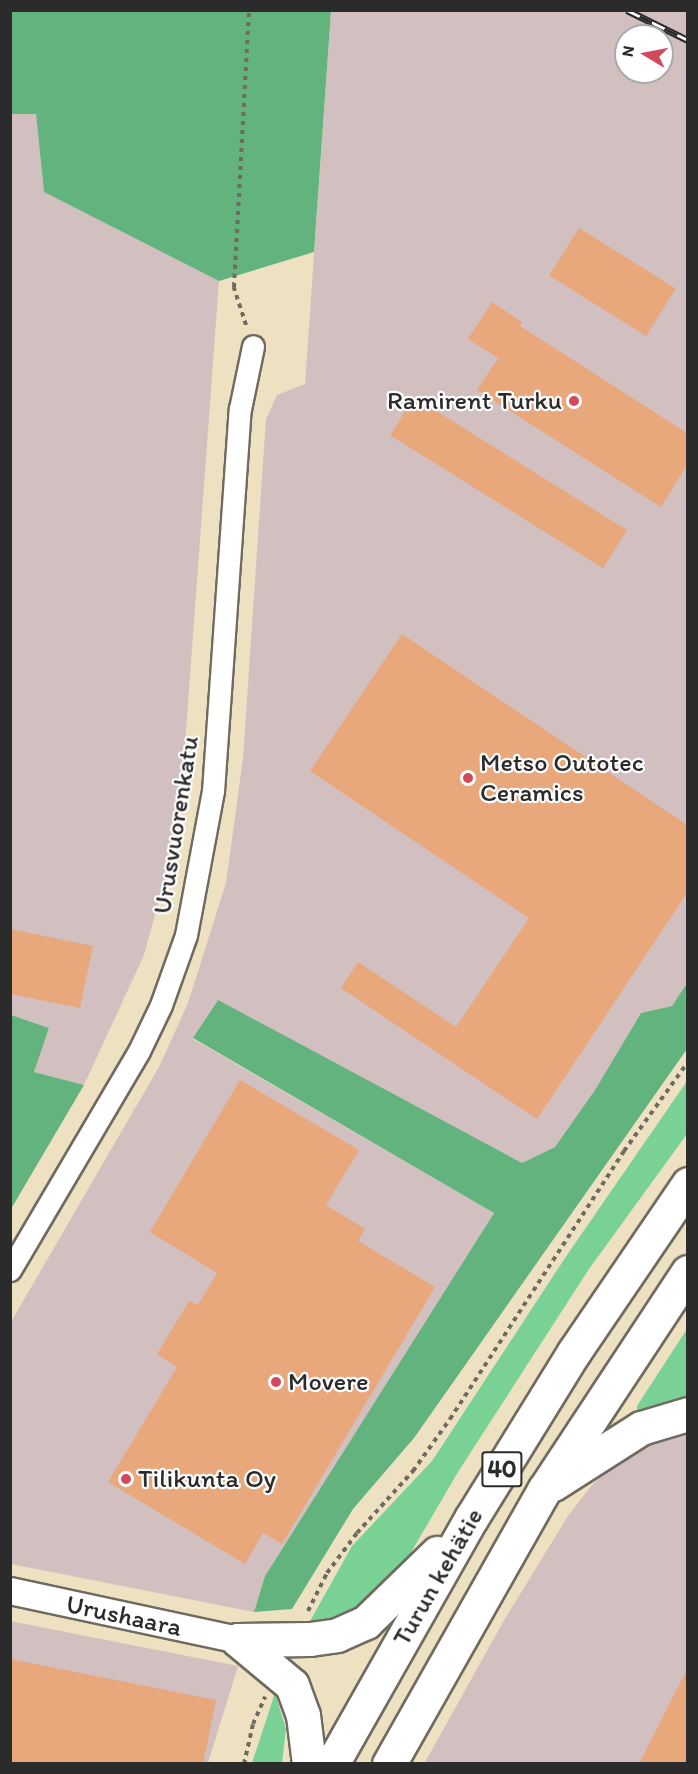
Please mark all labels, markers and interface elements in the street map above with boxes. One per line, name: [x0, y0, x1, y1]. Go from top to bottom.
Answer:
north arrow: [614, 24, 674, 84]
text: N: [617, 44, 638, 58]
place label: Ramirent Turku: [387, 385, 562, 417]
marker: Ramirent Turku: [567, 394, 581, 408]
street label: Urusvuorenkatu: [147, 734, 205, 916]
place label: Metso Outotec Ceramics: [480, 747, 644, 808]
marker: Metso Outotec Ceramics: [461, 771, 475, 785]
place label: Movere: [288, 1366, 368, 1398]
marker: Movere: [269, 1375, 283, 1389]
road number: 40: [481, 1448, 523, 1490]
place label: Tilikunta Oy: [138, 1463, 276, 1495]
marker: Tilikunta Oy: [119, 1472, 133, 1486]
street label: Turun kehätie: [386, 1503, 490, 1651]
street label: Urushaara: [63, 1589, 185, 1643]

